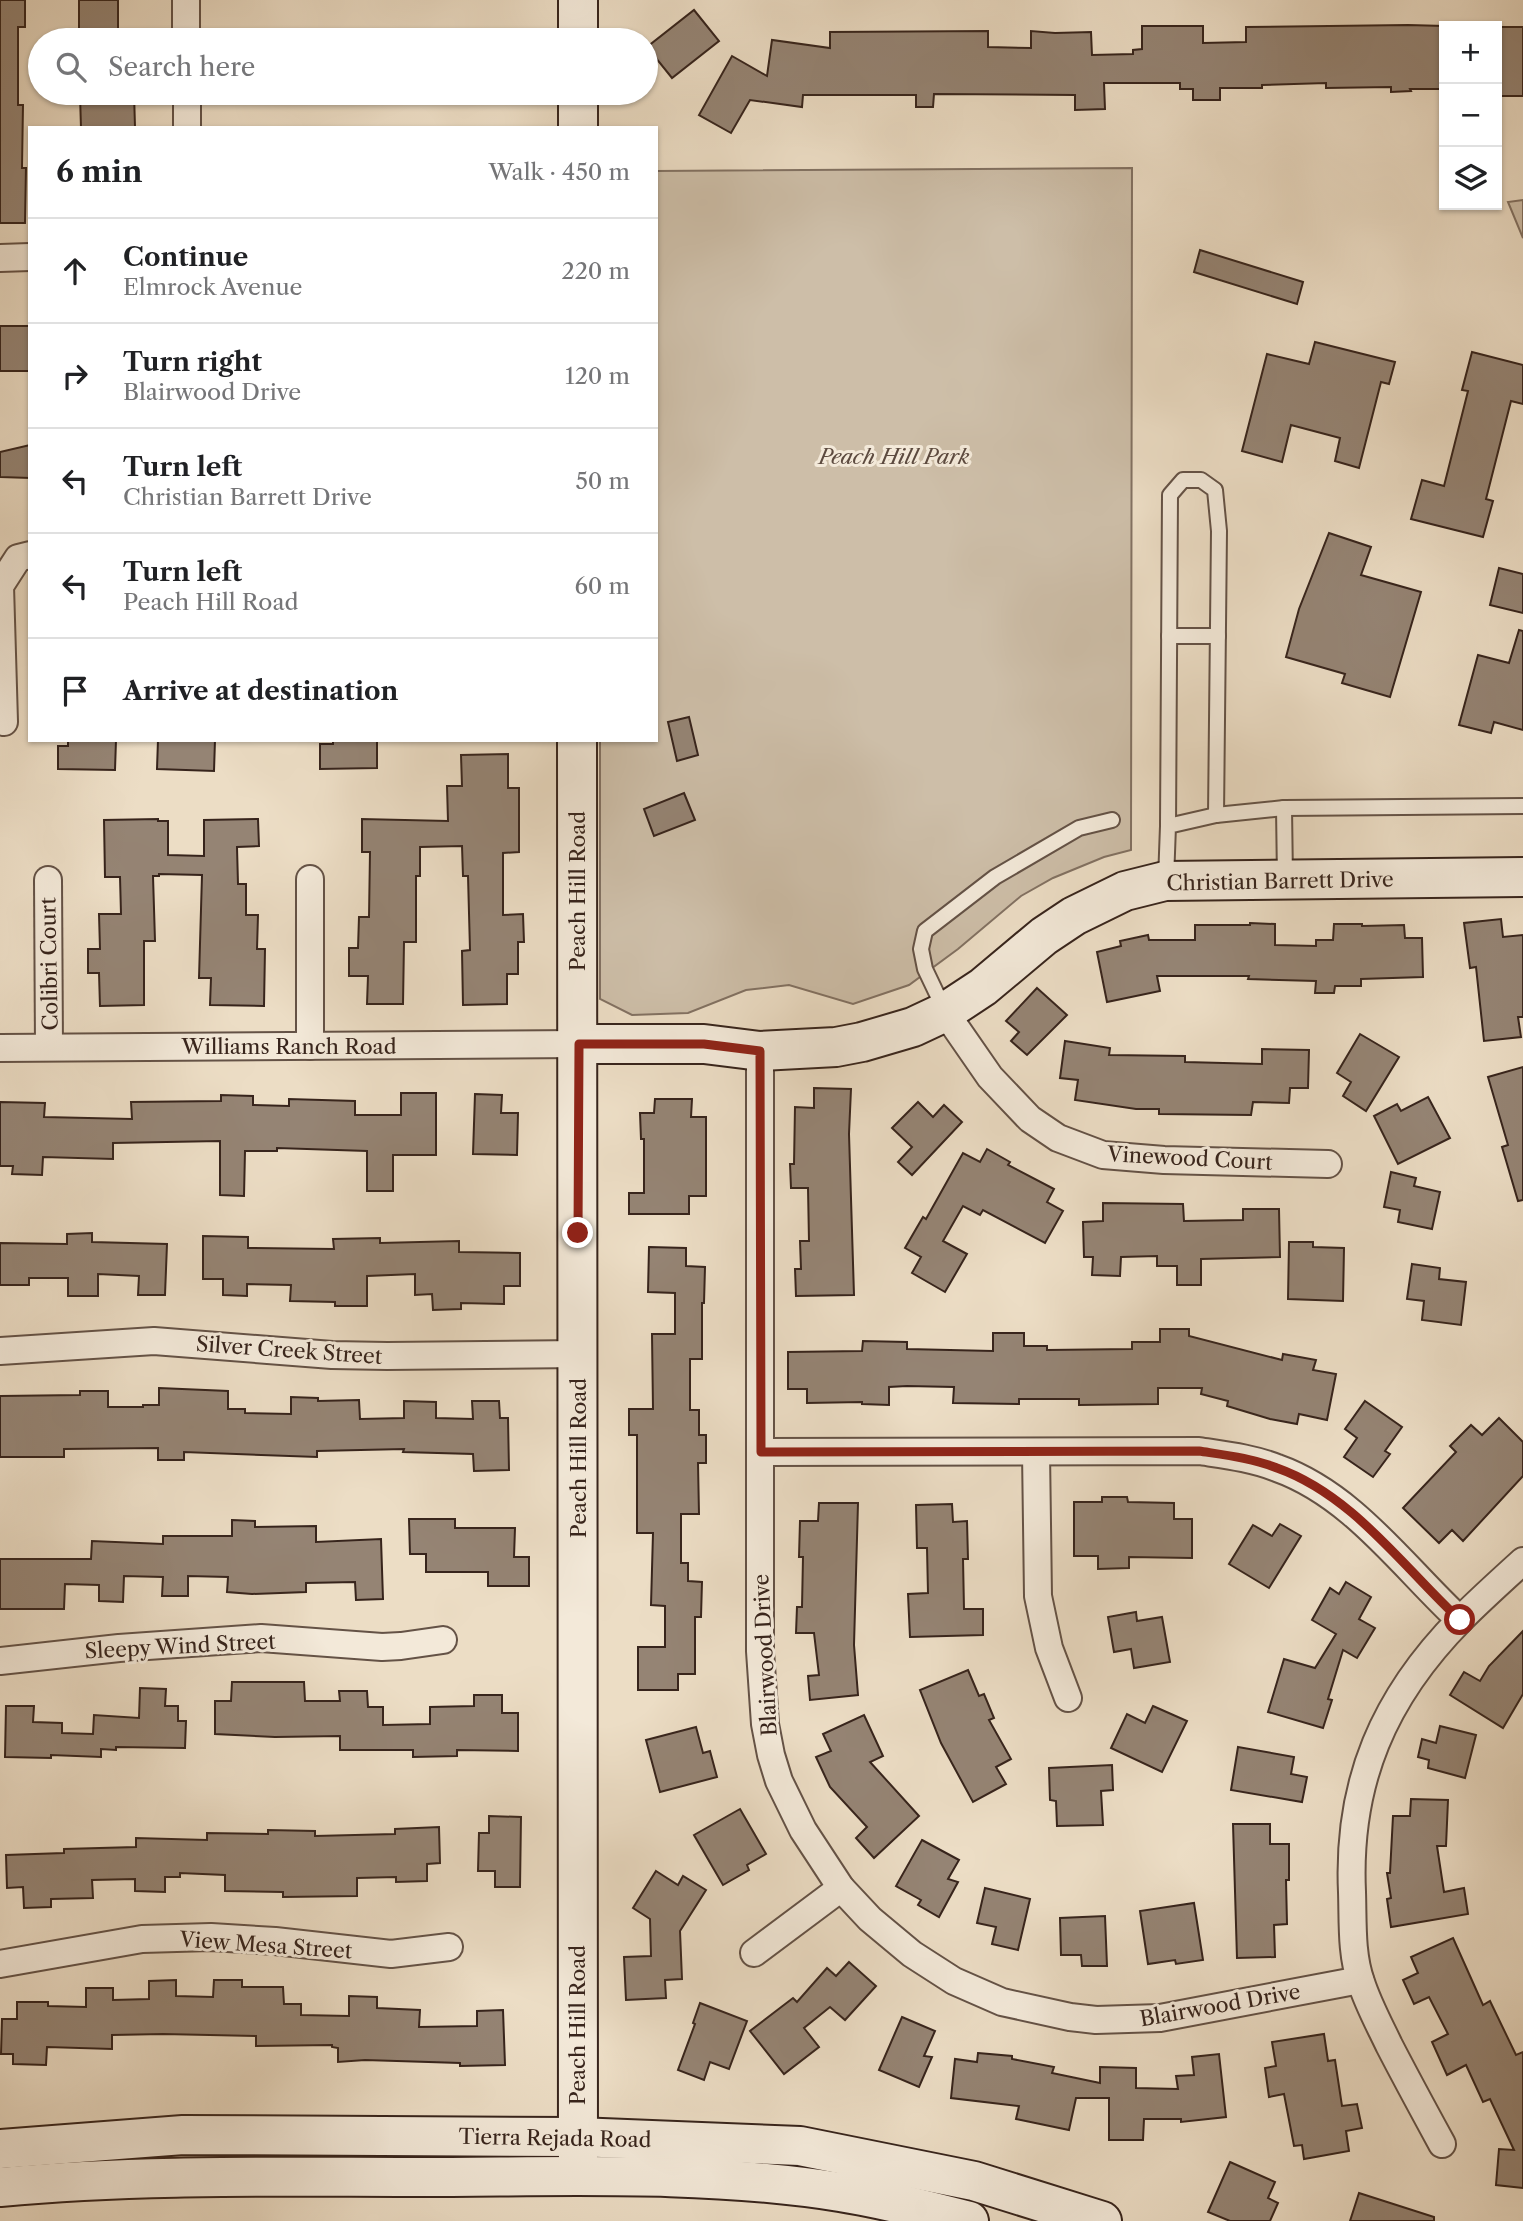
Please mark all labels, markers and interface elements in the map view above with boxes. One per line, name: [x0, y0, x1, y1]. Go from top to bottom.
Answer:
map controls: [1439, 21, 1502, 210]
button: +: [1439, 21, 1502, 84]
search box: [28, 28, 658, 105]
icon: search: [52, 48, 90, 86]
text: Search here: [108, 51, 255, 83]
button: −: [1439, 84, 1502, 147]
button: layers: [1439, 147, 1502, 210]
text: 6 min: [56, 153, 143, 190]
text: Walk · 450 m: [488, 158, 630, 186]
text: Continue: [123, 241, 248, 273]
icon: ahead: [56, 252, 94, 290]
text: 220 m: [561, 257, 630, 285]
text: Elmrock Avenue: [123, 273, 302, 301]
text: Turn right: [123, 346, 262, 378]
icon: right: [56, 357, 94, 395]
text: 120 m: [565, 362, 630, 390]
text: Blairwood Drive: [123, 378, 301, 406]
park label: Peach Hill Park: [817, 444, 969, 469]
text: Turn left: [123, 451, 242, 483]
icon: left: [56, 462, 94, 500]
text: 50 m: [575, 467, 630, 495]
text: Christian Barrett Drive: [123, 483, 372, 511]
text: Turn left: [123, 556, 242, 588]
icon: left: [56, 567, 94, 605]
text: 60 m: [574, 572, 630, 600]
text: Peach Hill Road: [123, 588, 299, 616]
icon: arrive: [56, 672, 94, 710]
text: Arrive at destination: [123, 675, 398, 707]
street label: Peach Hill Road: [565, 811, 590, 971]
street label: Christian Barrett Drive: [1166, 867, 1394, 895]
street label: Colibri Court: [35, 896, 63, 1031]
street label: Williams Ranch Road: [181, 1034, 397, 1059]
street label: Vinewood Court: [1106, 1141, 1274, 1175]
route end: [562, 1217, 593, 1248]
street label: Silver Creek Street: [195, 1331, 384, 1369]
street label: Peach Hill Road: [566, 1378, 591, 1538]
street label: Blairwood Drive: [748, 1573, 782, 1737]
route start: [1444, 1604, 1475, 1635]
street label: Sleepy Wind Street: [84, 1628, 277, 1663]
street label: View Mesa Street: [178, 1926, 354, 1964]
street label: Peach Hill Road: [565, 1945, 590, 2105]
street label: Blairwood Drive: [1138, 1979, 1302, 2031]
street label: Tierra Rejada Road: [458, 2124, 652, 2152]

